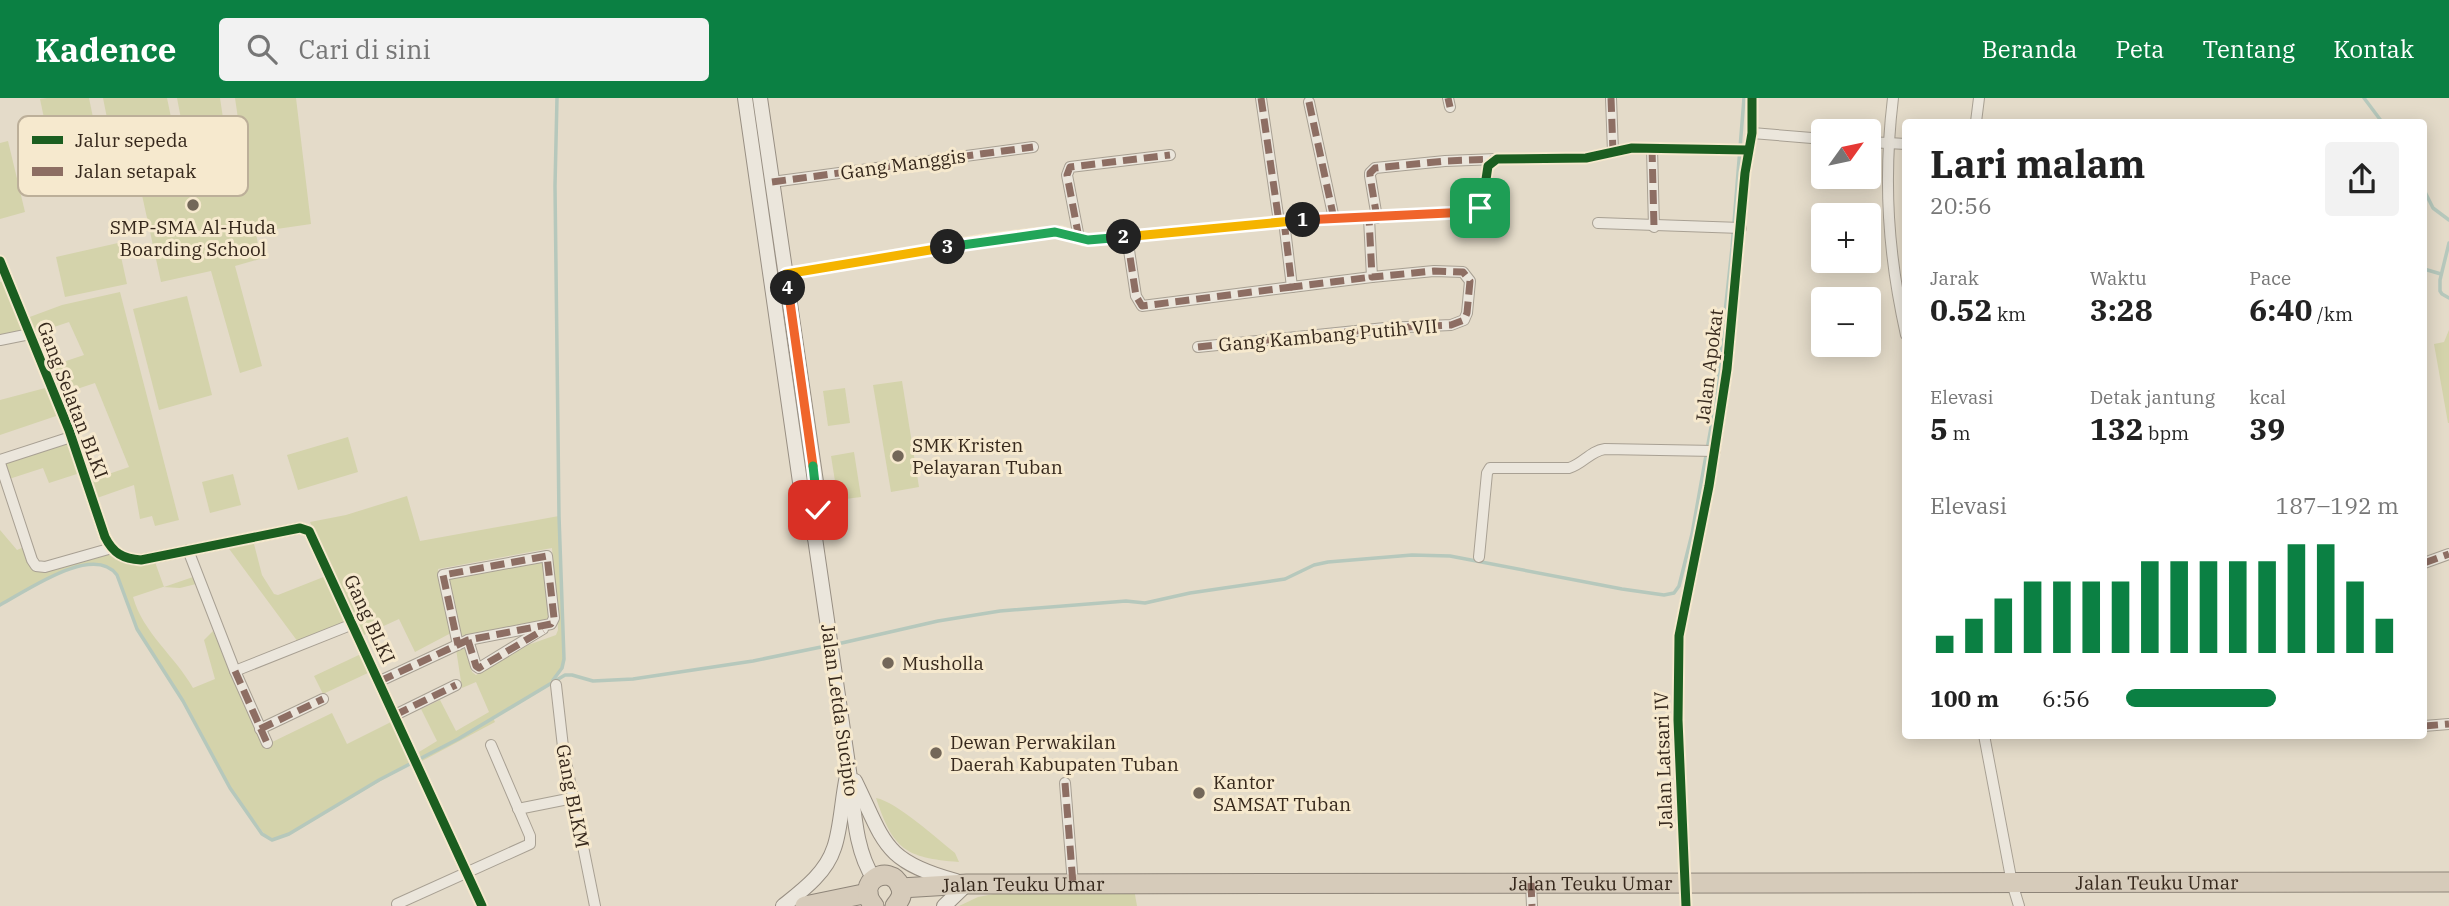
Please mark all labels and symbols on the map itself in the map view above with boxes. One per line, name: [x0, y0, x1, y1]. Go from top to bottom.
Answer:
legend: [18, 116, 248, 196]
north arrow: [1811, 119, 1881, 189]
text: Jalur sepeda: [75, 128, 188, 152]
street label: Gang Manggis: [839, 143, 967, 185]
text: Jalan setapak: [75, 159, 196, 183]
pin: [1450, 178, 1510, 238]
marker: SMP-SMA Al-Huda Boarding School: [185, 197, 201, 213]
pin: 1: [1286, 202, 1320, 238]
place label: SMP-SMA Al-Huda Boarding School: [110, 215, 276, 261]
pin: 2: [1106, 220, 1142, 254]
pin: 3: [930, 230, 965, 264]
pin: 4: [770, 270, 806, 306]
street label: Jalan Apokat: [1690, 307, 1728, 425]
street label: Gang Kambang Putih VII: [1217, 313, 1439, 357]
street label: Gang Selatan BLKI: [32, 318, 114, 482]
place label: SMK Kristen Pelayaran Tuban: [912, 433, 1063, 479]
marker: SMK Kristen Pelayaran Tuban: [890, 448, 906, 464]
pin: [788, 480, 848, 540]
street label: Gang BLKI: [339, 571, 401, 667]
street label: Jalan Letda Sucipto: [816, 622, 864, 798]
place label: Musholla: [902, 651, 984, 675]
marker: Musholla: [880, 655, 896, 671]
street label: Jalan Latsari IV: [1649, 691, 1677, 829]
place label: Dewan Perwakilan Daerah Kabupaten Tuban: [950, 730, 1179, 776]
street label: Gang BLKM: [551, 742, 595, 850]
marker: Dewan Perwakilan Daerah Kabupaten Tuban: [928, 745, 944, 761]
place label: Kantor SAMSAT Tuban: [1213, 770, 1351, 816]
marker: Kantor SAMSAT Tuban: [1191, 785, 1207, 801]
street label: Jalan Teuku Umar: [2075, 870, 2239, 895]
street label: Jalan Teuku Umar: [1509, 871, 1673, 895]
street label: Jalan Teuku Umar: [941, 872, 1105, 898]

